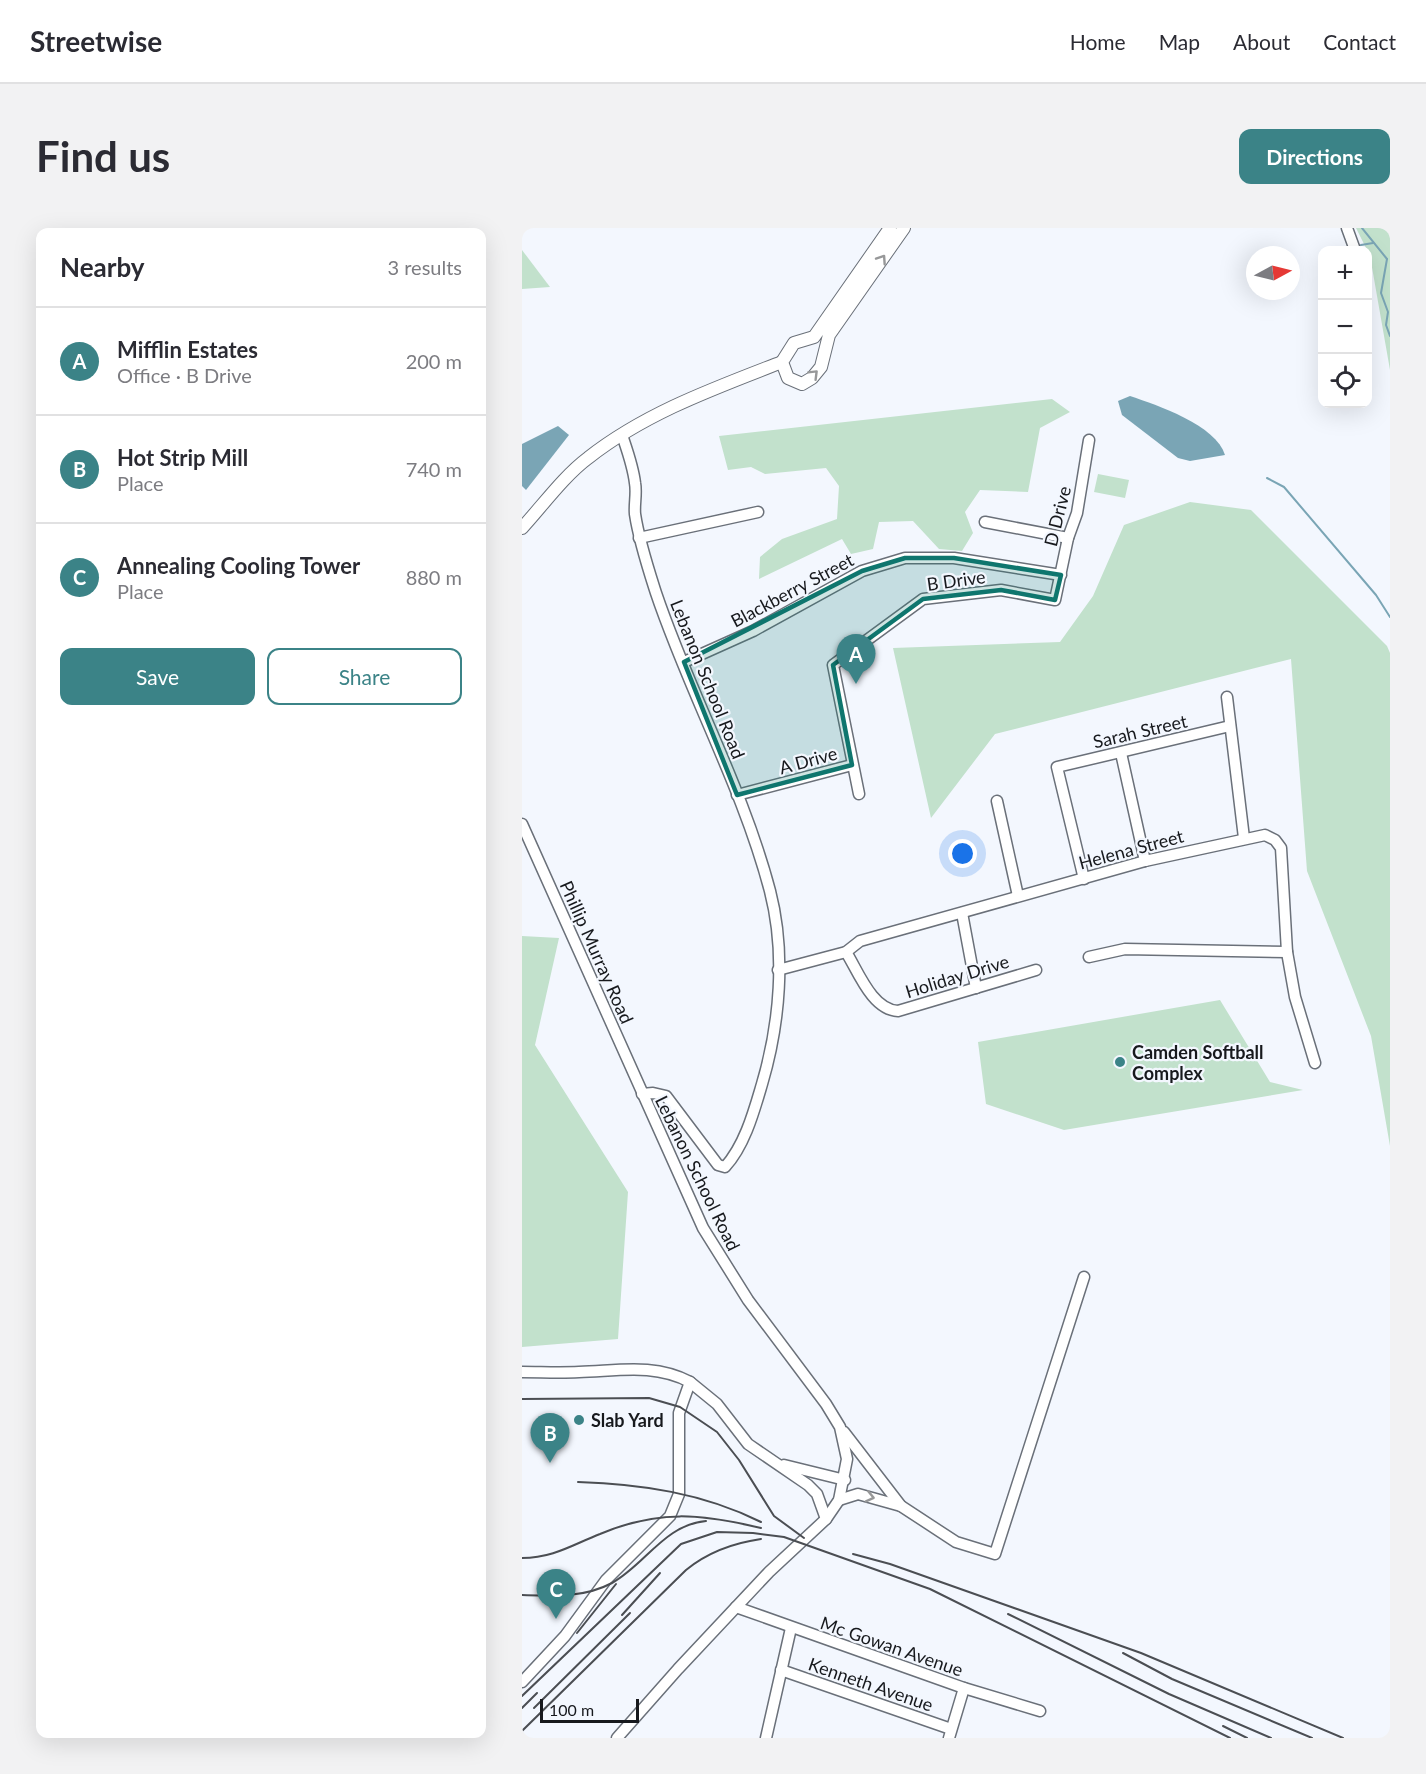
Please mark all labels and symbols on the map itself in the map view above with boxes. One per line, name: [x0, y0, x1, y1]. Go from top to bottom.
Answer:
north arrow: [1246, 246, 1300, 300]
one-way arrow: [875, 254, 886, 265]
one-way arrow: [807, 370, 817, 381]
street label: D Drive: [1039, 484, 1075, 548]
street label: Blackberry Street: [727, 548, 858, 632]
street label: B Drive: [925, 565, 987, 595]
street label: Lebanon School Road: [666, 596, 750, 762]
pin: A: [836, 634, 876, 684]
street label: Sarah Street: [1091, 709, 1190, 753]
street label: A Drive: [777, 742, 839, 778]
street label: Helena Street: [1076, 824, 1186, 874]
your location: [948, 839, 977, 868]
street label: Phillip Murray Road: [556, 877, 638, 1027]
street label: Holiday Drive: [902, 950, 1012, 1002]
place label: Camden Softball Complex: [1132, 1041, 1263, 1084]
marker: Camden Softball Complex: [1113, 1055, 1127, 1069]
street label: Lebanon School Road: [651, 1092, 745, 1254]
place label: Slab Yard: [591, 1409, 664, 1431]
marker: Slab Yard: [572, 1413, 586, 1427]
pin: B: [531, 1414, 570, 1463]
one-way arrow: [865, 1489, 875, 1502]
pin: C: [537, 1570, 576, 1619]
street label: Mc Gowan Avenue: [818, 1611, 966, 1681]
street label: Kenneth Avenue: [806, 1652, 936, 1716]
scale bar: [540, 1696, 639, 1724]

